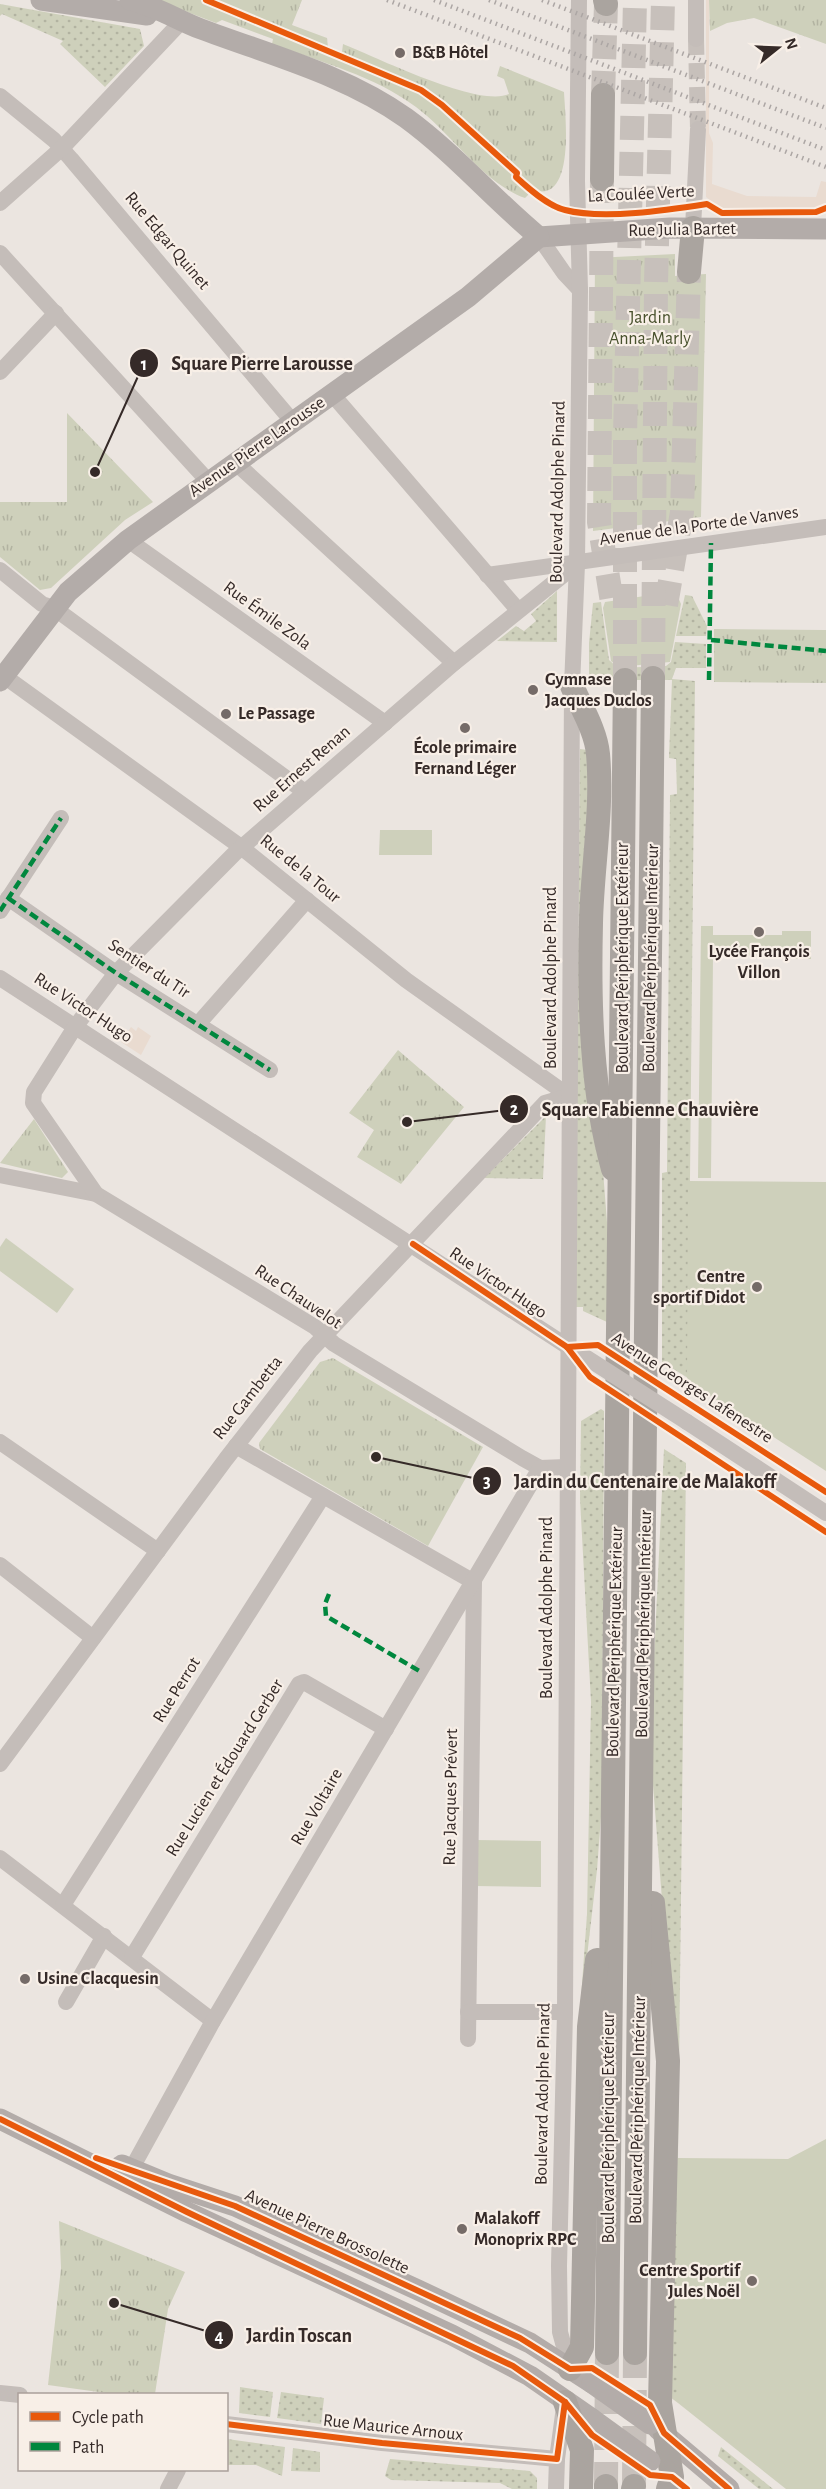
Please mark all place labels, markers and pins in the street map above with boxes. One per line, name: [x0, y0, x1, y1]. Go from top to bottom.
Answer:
place label: B&B Hôtel: [412, 44, 489, 62]
marker: B&B Hôtel: [393, 46, 407, 60]
callout: Square Pierre Larousse: [129, 344, 365, 382]
place label: Gymnase Jacques Duclos: [545, 671, 652, 710]
marker: Gymnase Jacques Duclos: [526, 683, 540, 697]
place label: Le Passage: [238, 705, 315, 723]
marker: Le Passage: [219, 707, 233, 721]
marker: École primaire Fernand Léger: [458, 721, 472, 735]
place label: École primaire Fernand Léger: [413, 736, 517, 778]
marker: Lycée François Villon: [752, 925, 766, 939]
place label: Lycée François Villon: [708, 943, 810, 982]
callout: Square Fabienne Chauvière: [499, 1090, 770, 1128]
place label: Centre sportif Didot: [653, 1268, 745, 1307]
marker: Centre sportif Didot: [750, 1280, 764, 1294]
callout: Jardin du Centenaire de Malakoff: [472, 1462, 788, 1500]
place label: Usine Clacquesin: [37, 1970, 159, 1988]
marker: Usine Clacquesin: [18, 1972, 32, 1986]
place label: Malakoff Monoprix RPC: [474, 2210, 577, 2249]
marker: Malakoff Monoprix RPC: [455, 2222, 469, 2236]
place label: Centre Sportif Jules Noël: [639, 2262, 742, 2301]
marker: Centre Sportif Jules Noël: [745, 2274, 759, 2288]
callout: Jardin Toscan: [204, 2316, 364, 2354]

